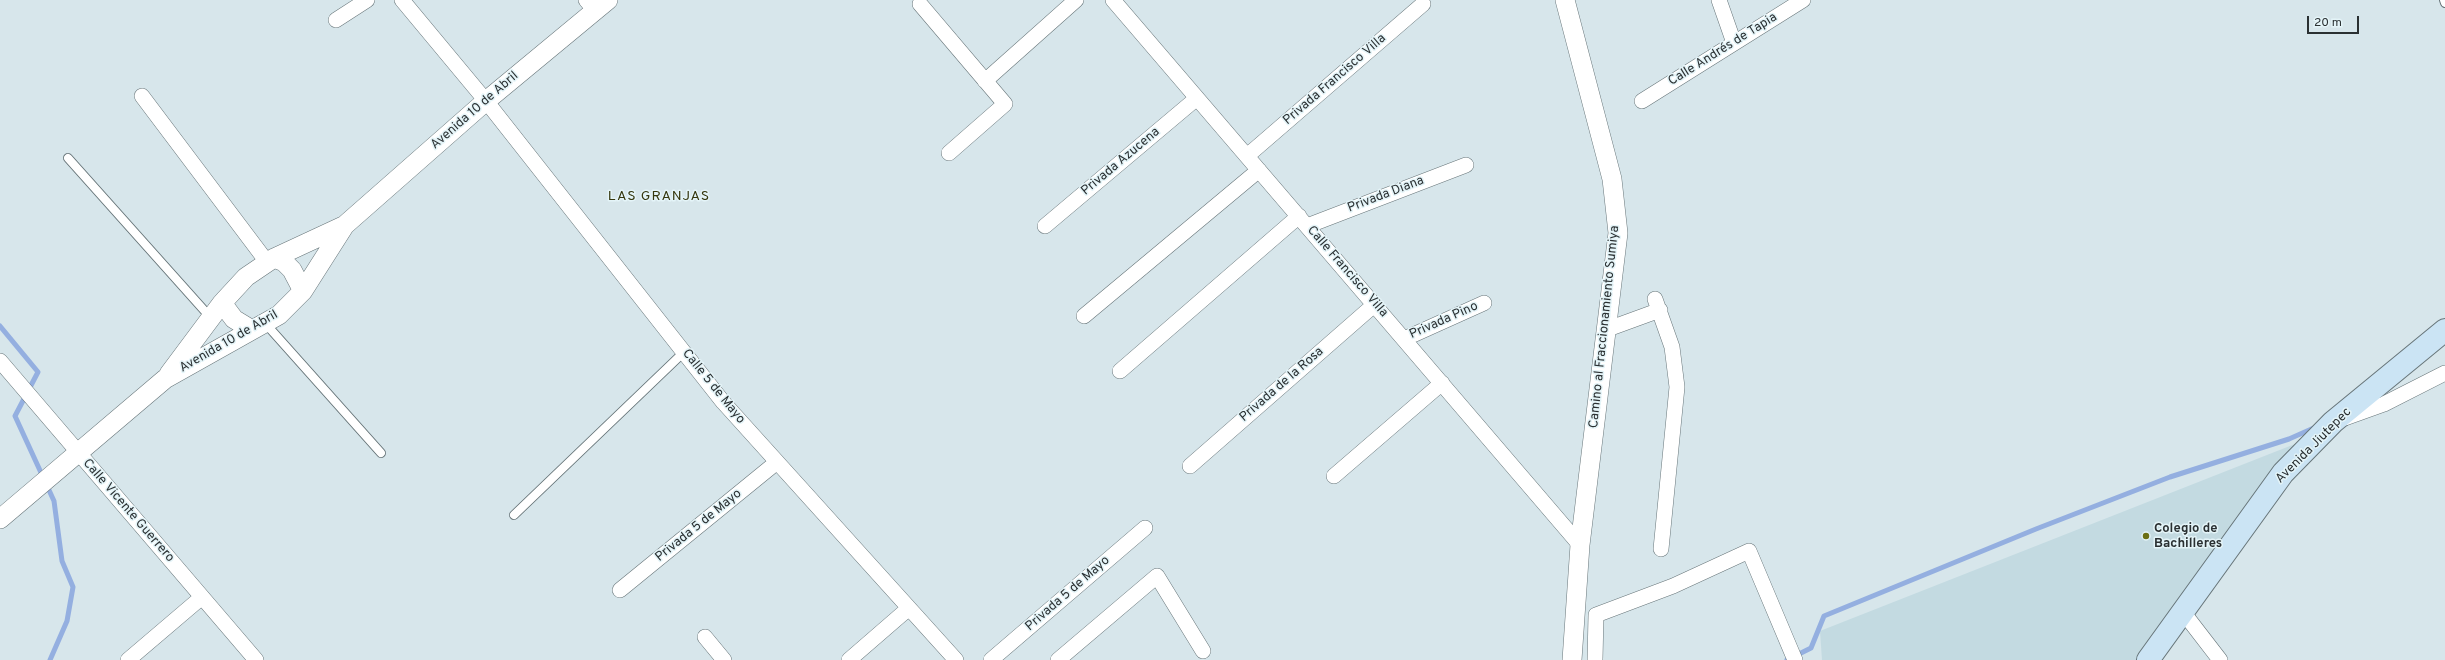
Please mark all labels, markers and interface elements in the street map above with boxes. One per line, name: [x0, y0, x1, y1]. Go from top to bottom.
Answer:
scale bar: [2309, 8, 2361, 34]
street label: Calle Andrés de Tapia: [1666, 10, 1780, 90]
text: 20 m: [2314, 15, 2342, 31]
street label: Privada Francisco Villa: [1280, 31, 1390, 129]
street label: Avenida 10 de Abril: [428, 69, 522, 153]
street label: Privada Azucena: [1079, 125, 1163, 199]
street label: Privada Diana: [1346, 173, 1426, 217]
district label: LAS GRANJAS: [608, 189, 710, 205]
street label: Calle Francisco Villa: [1303, 223, 1391, 321]
street label: Camino al Fraccionamiento Sumiya: [1587, 225, 1623, 429]
street label: Privada Pino: [1407, 299, 1481, 343]
street label: Avenida 10 de Abril: [177, 307, 281, 377]
street label: Privada de la Rosa: [1237, 344, 1327, 426]
street label: Calle 5 de Mayo: [678, 347, 748, 427]
street label: Avenida Jiutepec: [2273, 405, 2355, 487]
street label: Calle Vicente Guerrero: [79, 456, 177, 566]
street label: Privada 5 de Mayo: [653, 486, 745, 566]
place label: Colegio de Bachilleres: [2154, 521, 2222, 552]
marker: Colegio de Bachilleres: [2141, 531, 2151, 541]
street label: Privada 5 de Mayo: [1023, 553, 1113, 635]

